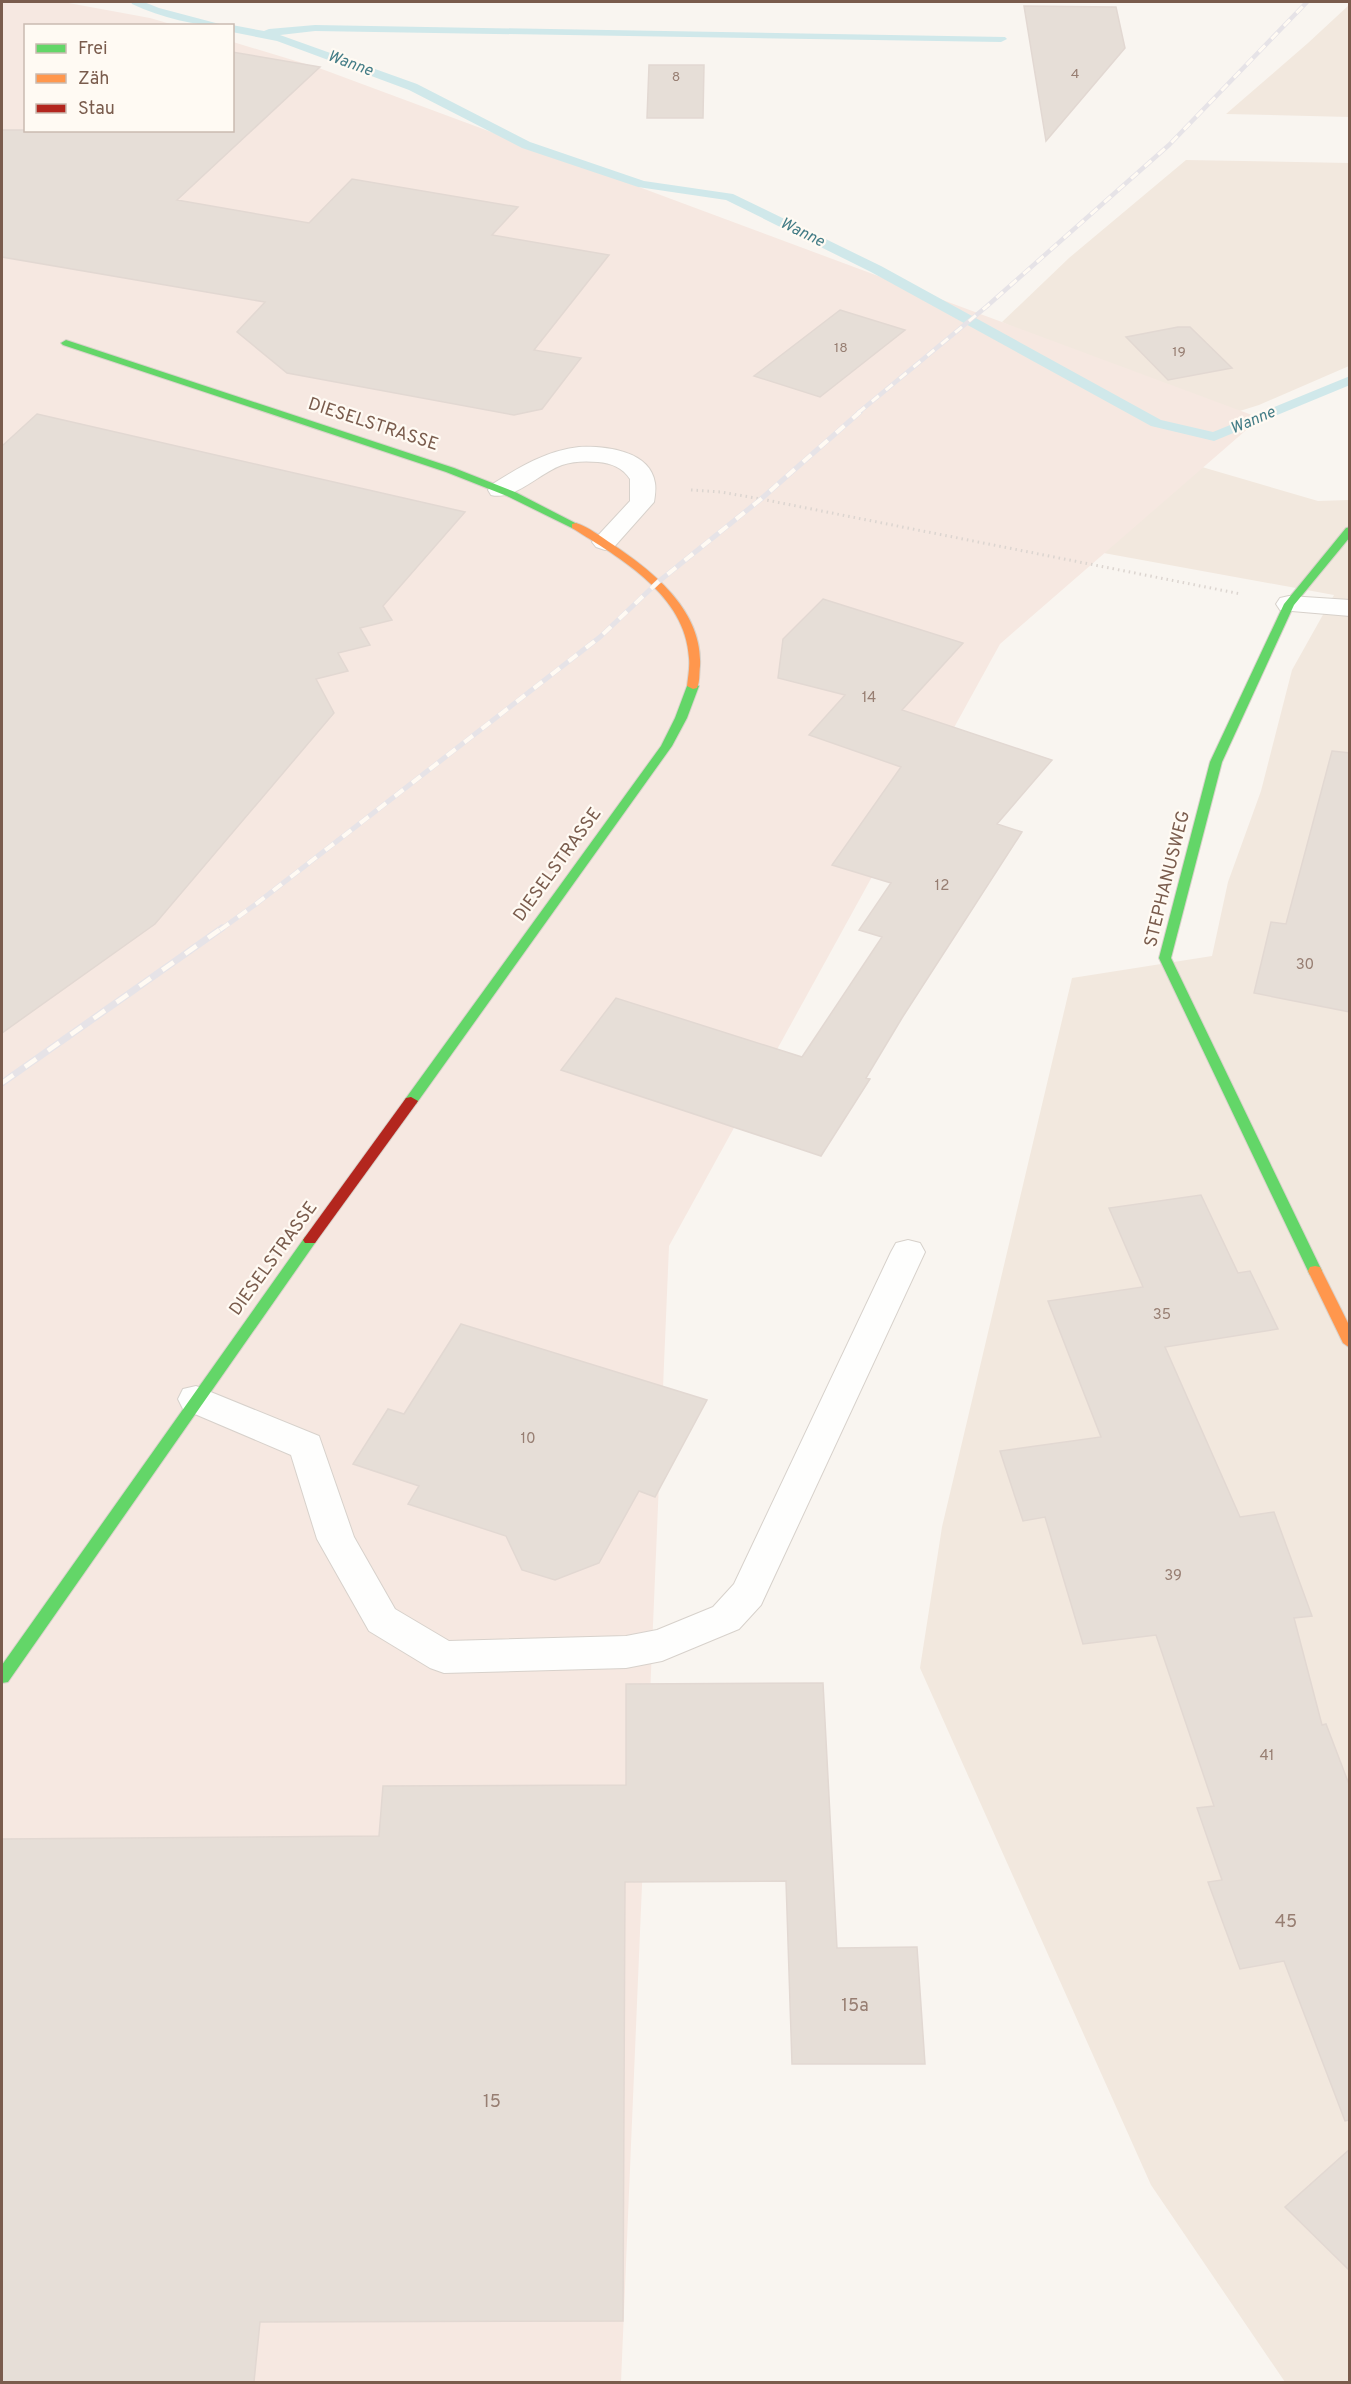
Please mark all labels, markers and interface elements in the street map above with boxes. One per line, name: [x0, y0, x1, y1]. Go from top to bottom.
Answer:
legend: [24, 24, 234, 132]
text: Frei: [78, 38, 108, 61]
water label: Wanne: [325, 47, 376, 82]
house number: 4: [1071, 66, 1079, 83]
text: Zäh: [78, 68, 109, 91]
house number: 8: [672, 69, 680, 86]
text: Stau: [78, 98, 115, 121]
water label: Wanne: [777, 214, 828, 253]
house number: 18: [834, 340, 848, 357]
house number: 19: [1172, 344, 1186, 361]
street label: DIESELSTRASSE: [305, 393, 441, 457]
water label: Wanne: [1228, 402, 1279, 439]
house number: 14: [862, 689, 876, 708]
street label: DIESELSTRASSE: [509, 803, 607, 927]
street label: STEPHANUSWEG: [1140, 808, 1196, 950]
house number: 12: [935, 877, 949, 896]
house number: 30: [1296, 956, 1314, 975]
street label: DIESELSTRASSE: [225, 1197, 323, 1321]
house number: 35: [1153, 1306, 1171, 1325]
house number: 10: [520, 1430, 536, 1449]
house number: 39: [1164, 1567, 1182, 1586]
house number: 41: [1260, 1747, 1274, 1766]
house number: 45: [1275, 1911, 1297, 1934]
house number: 15a: [841, 1995, 869, 2018]
house number: 15: [483, 2091, 501, 2114]

